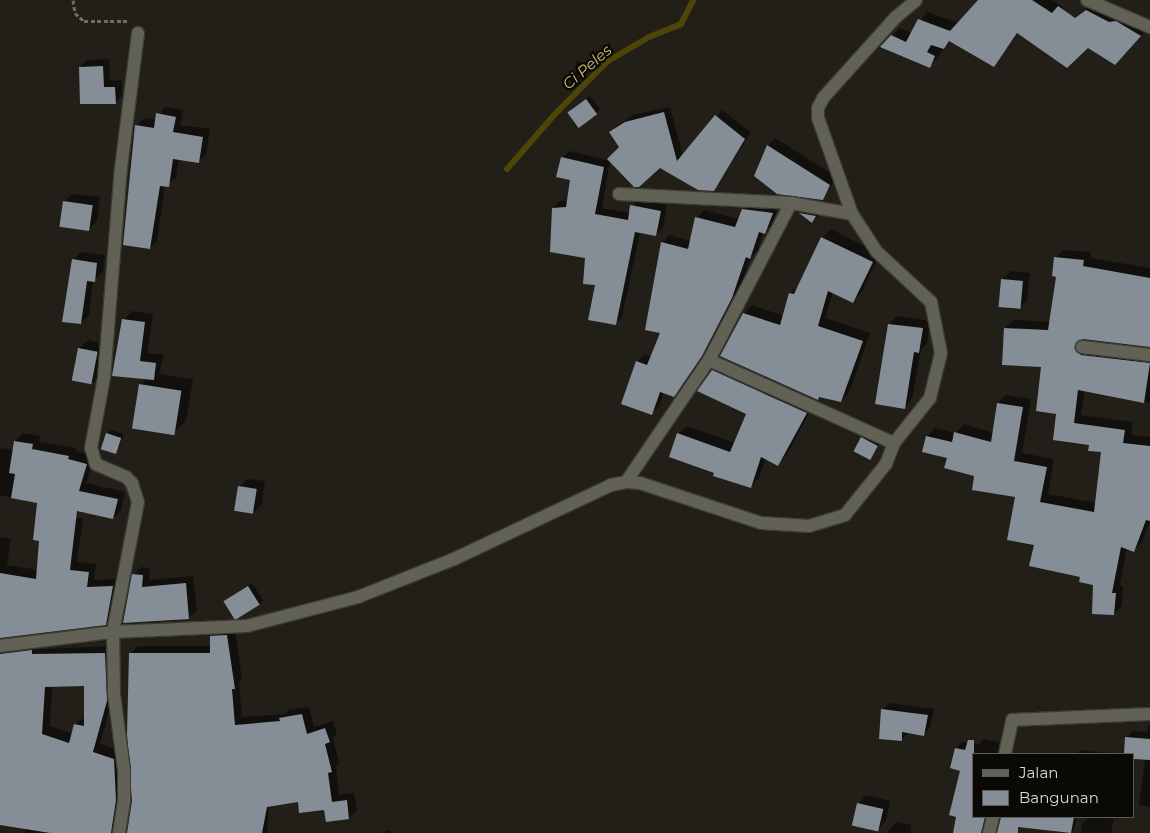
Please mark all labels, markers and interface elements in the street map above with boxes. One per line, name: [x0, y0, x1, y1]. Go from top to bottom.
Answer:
water label: Ci Peles: [559, 41, 615, 93]
legend: [972, 753, 1135, 818]
text: Jalan: [1019, 763, 1058, 782]
text: Bangunan: [1019, 788, 1099, 807]

